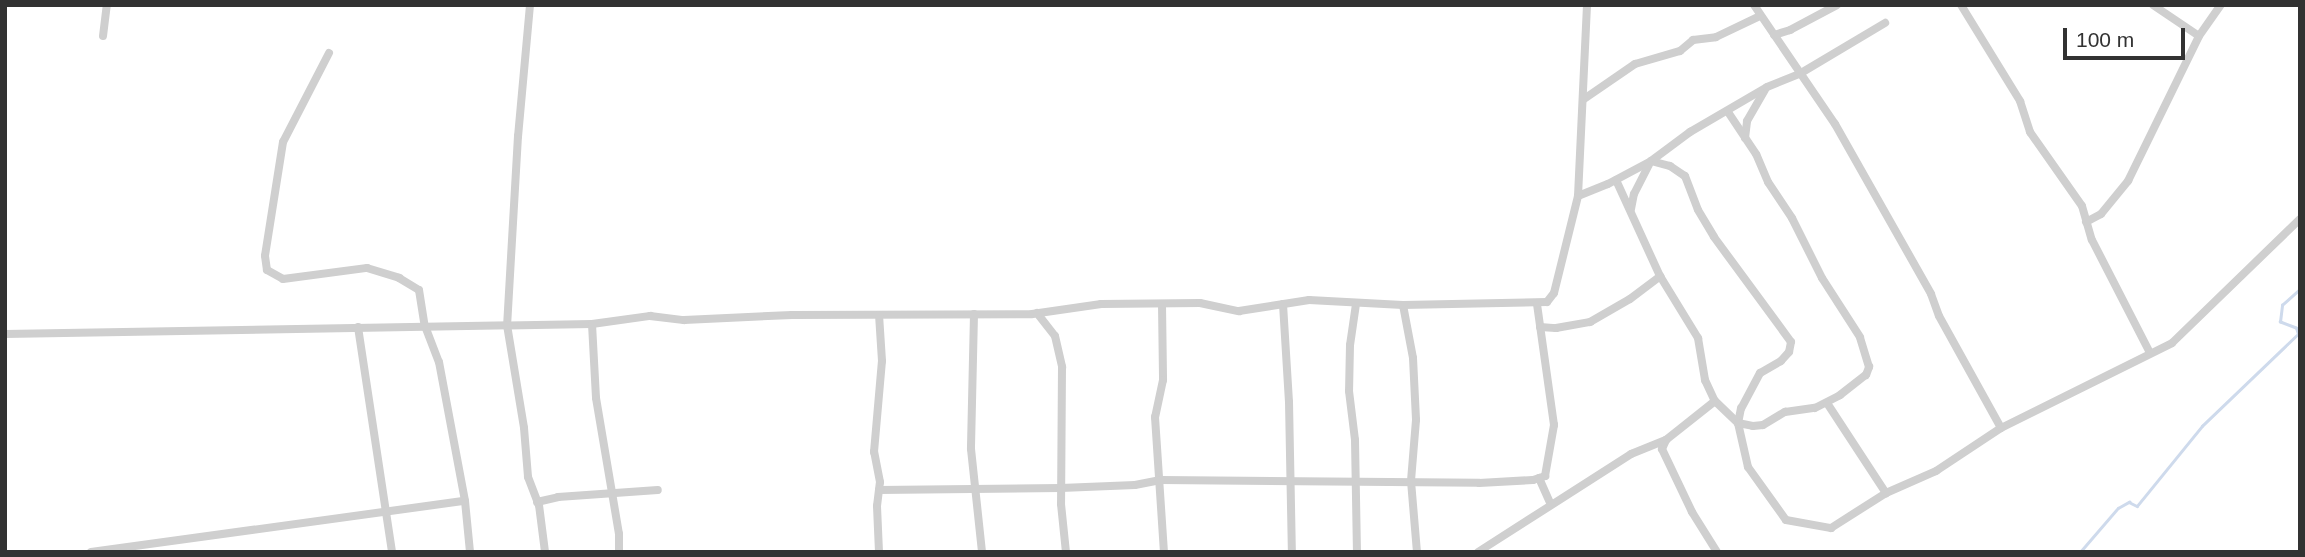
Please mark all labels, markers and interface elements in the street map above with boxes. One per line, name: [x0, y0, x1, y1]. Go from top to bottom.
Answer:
scale bar: [2067, 14, 2190, 58]
text: 100 m: [2076, 28, 2134, 51]

